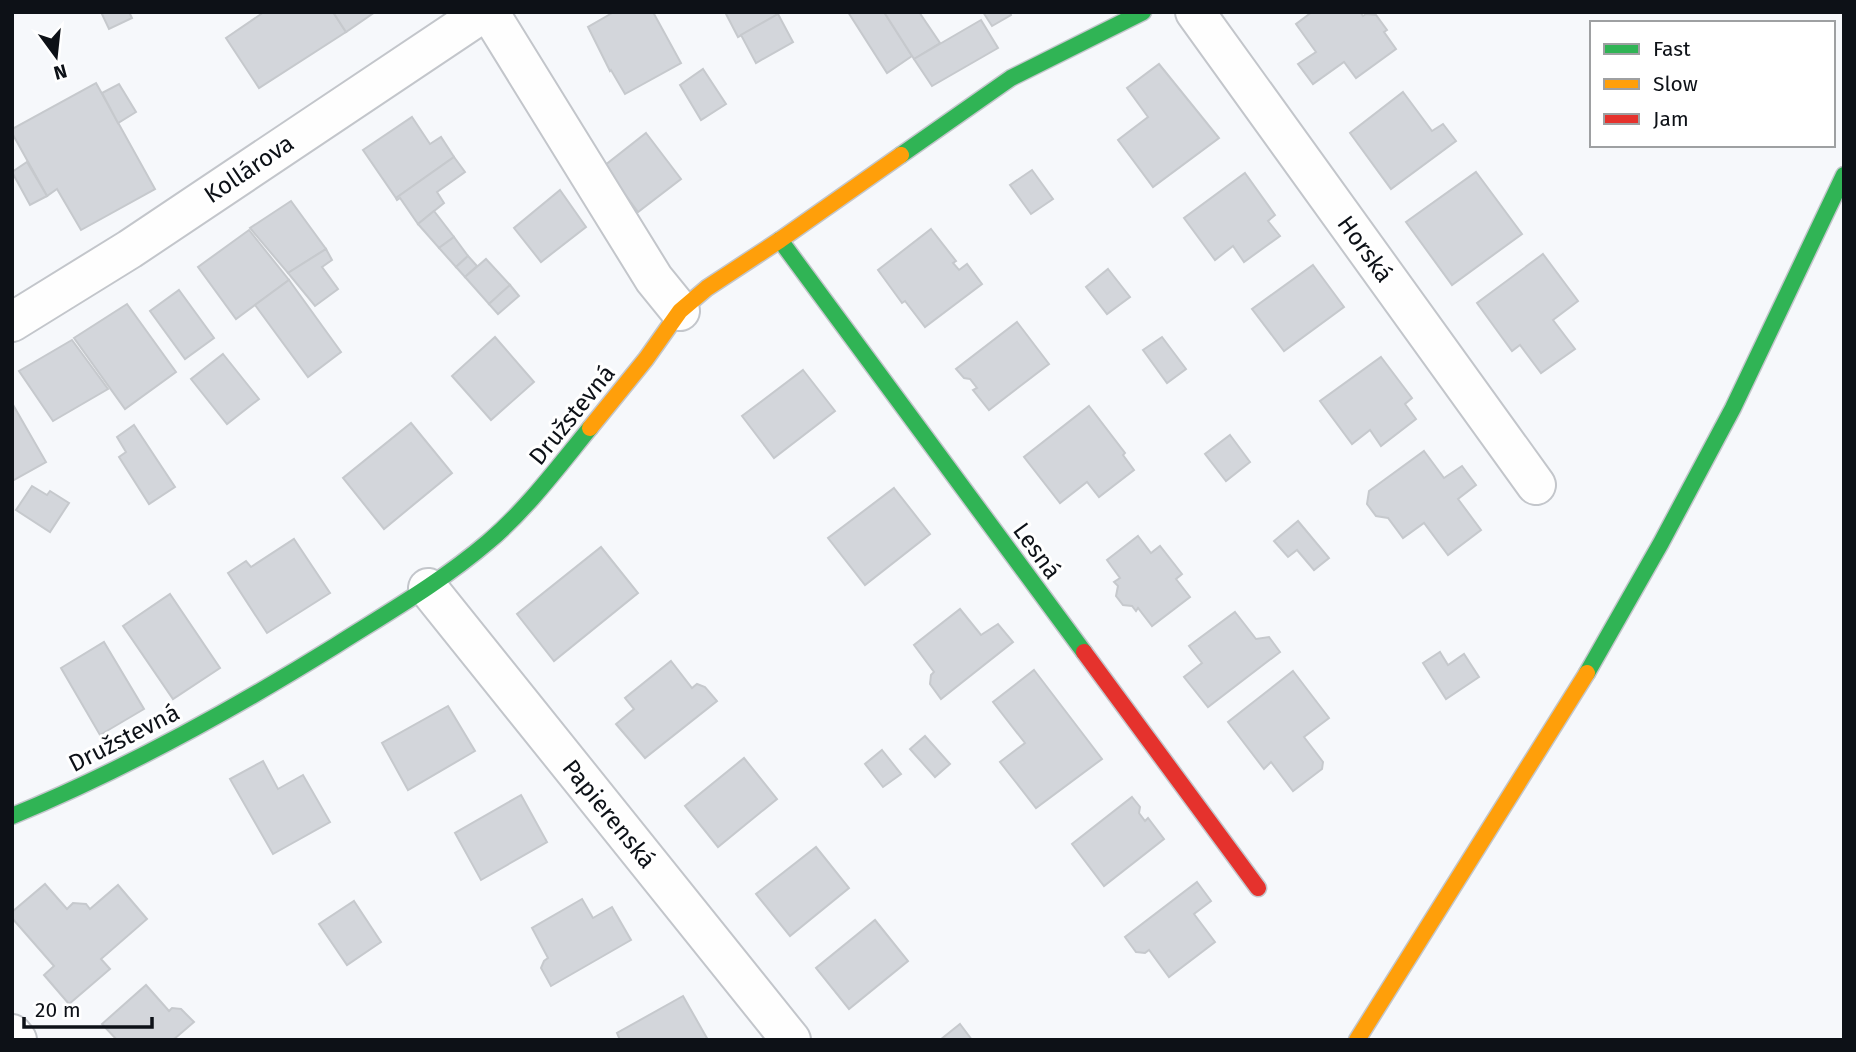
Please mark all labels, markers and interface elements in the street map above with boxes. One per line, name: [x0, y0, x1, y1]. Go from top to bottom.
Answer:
north arrow: [21, 21, 91, 91]
legend: [1590, 21, 1835, 147]
text: Fast: [1653, 36, 1691, 62]
text: N: [51, 59, 69, 85]
text: Slow: [1653, 71, 1698, 97]
text: Jam: [1653, 106, 1689, 132]
street label: Kollárova: [199, 129, 299, 209]
street label: Horská: [1332, 210, 1398, 288]
street label: Družstevná: [523, 359, 621, 471]
street label: Lesná: [1007, 517, 1067, 585]
street label: Družstevná: [64, 698, 184, 778]
street label: Papierenská: [557, 754, 661, 874]
scale bar: [24, 986, 152, 1030]
text: 20 m: [35, 997, 81, 1023]

